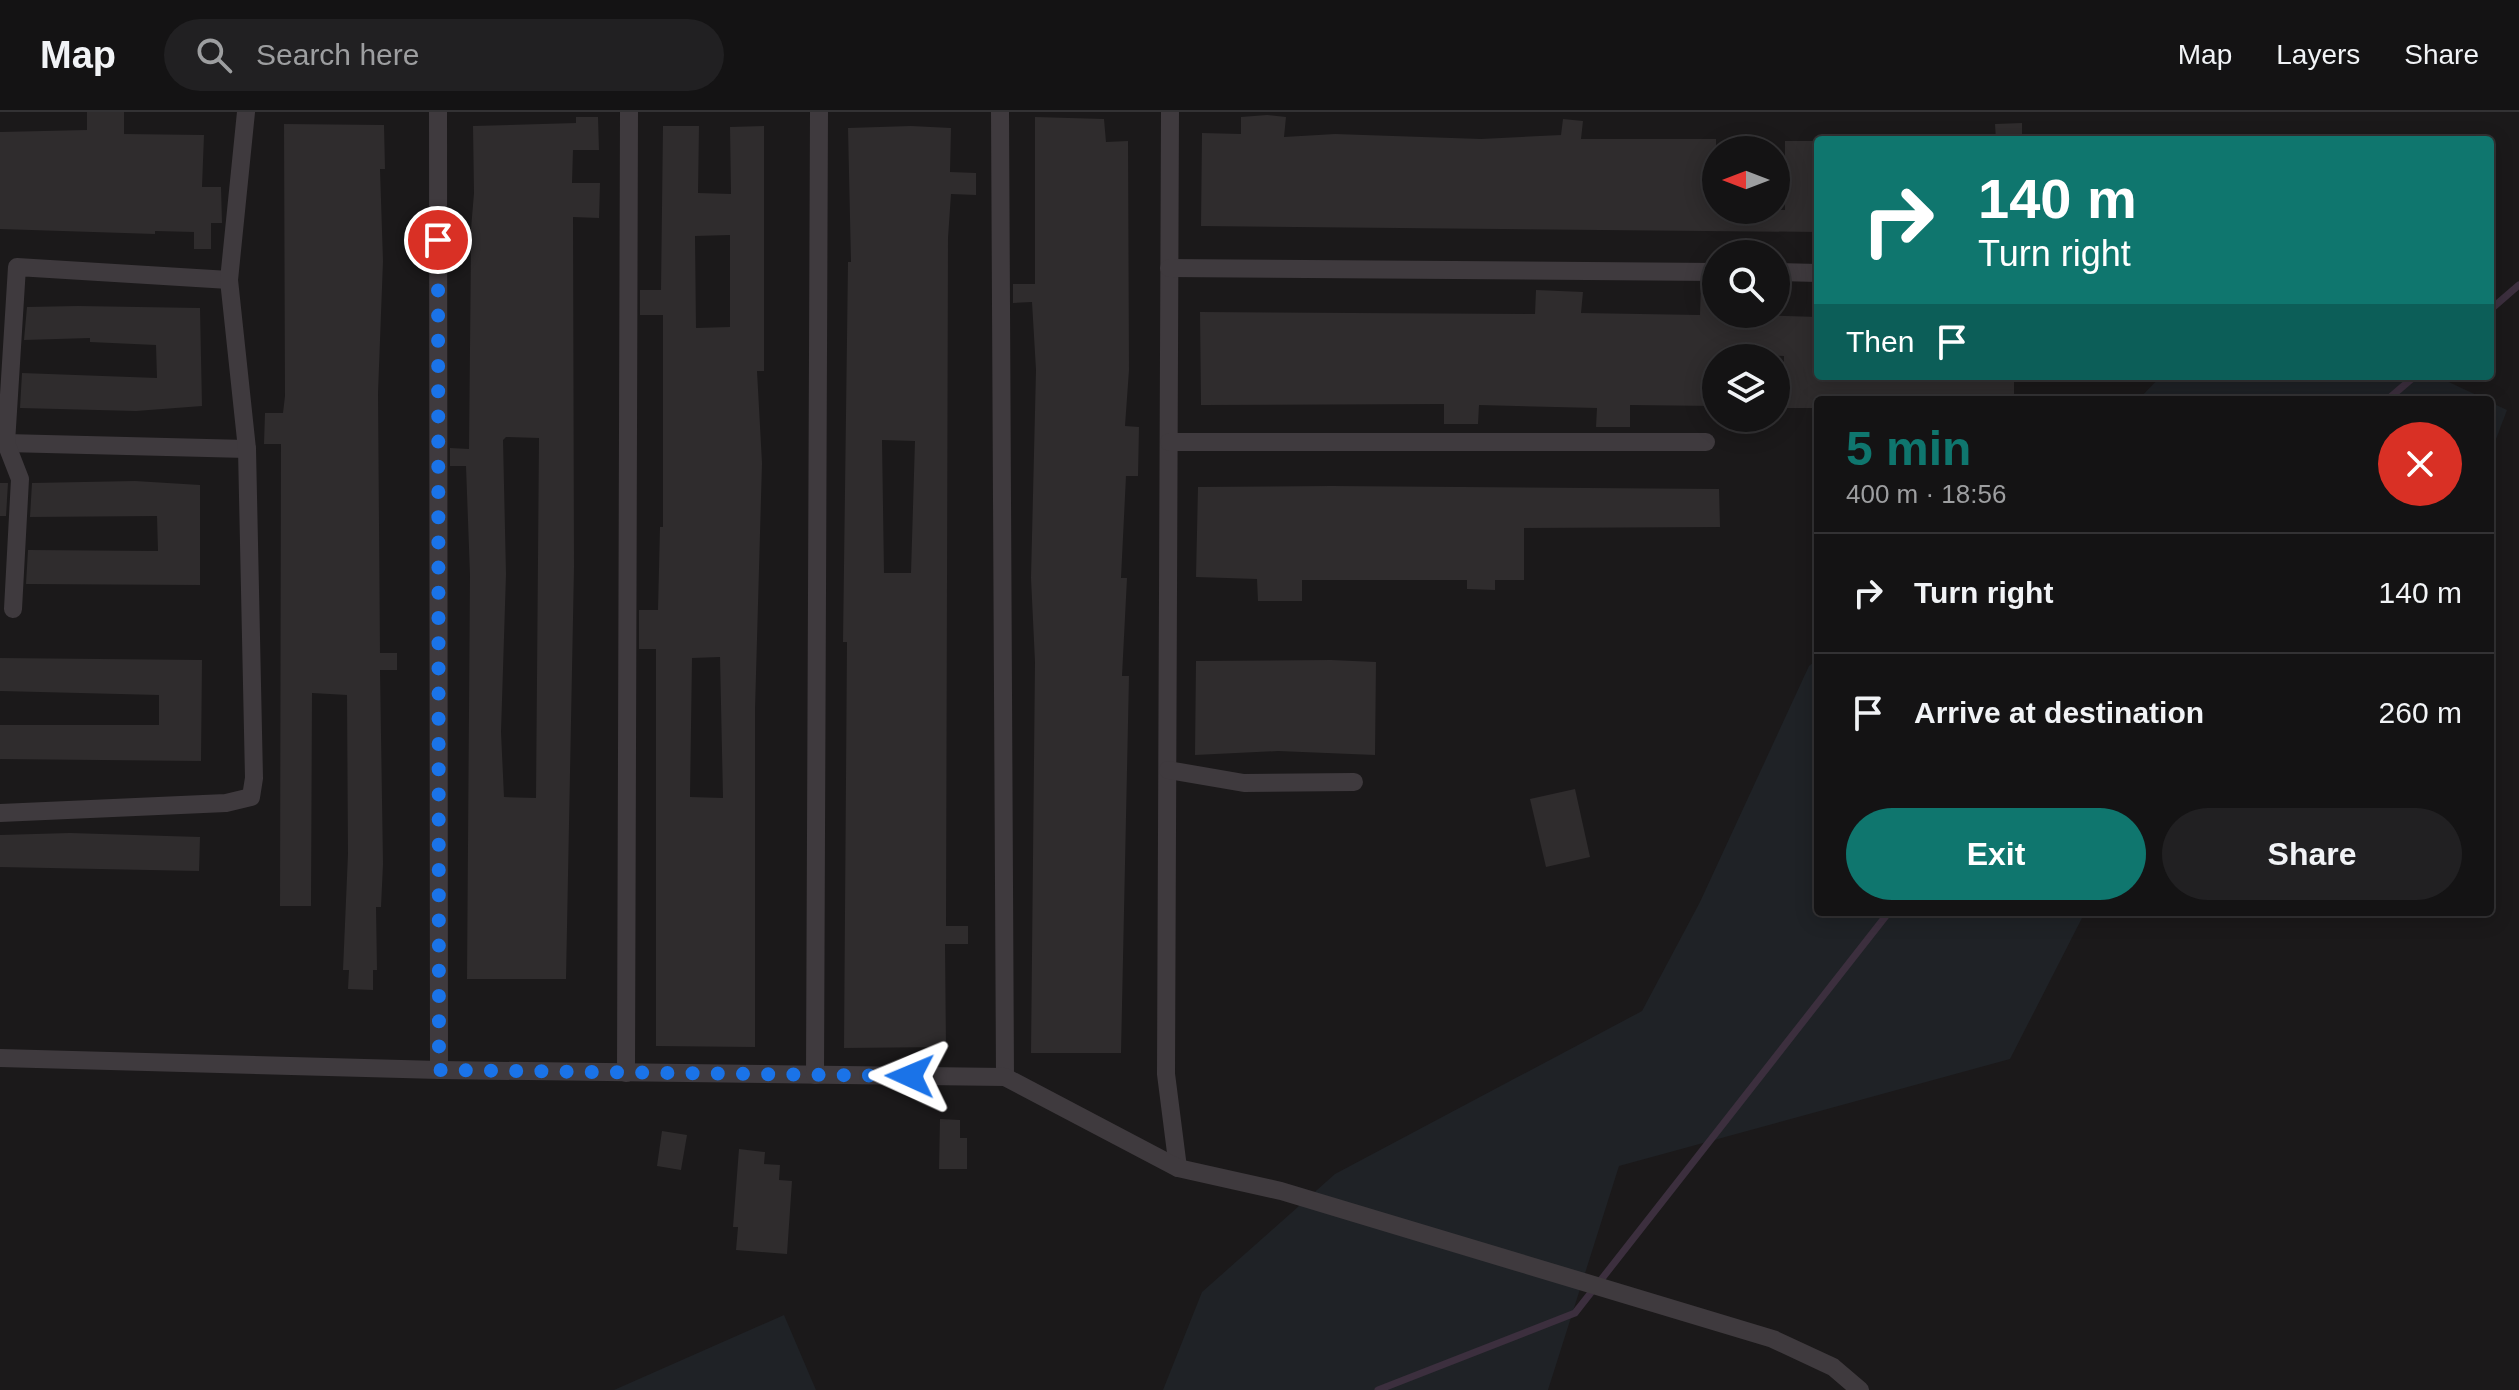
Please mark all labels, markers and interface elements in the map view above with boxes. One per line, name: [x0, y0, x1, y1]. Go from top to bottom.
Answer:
search box: [164, 19, 724, 91]
icon: search: [192, 33, 236, 77]
text: Map: [40, 34, 116, 76]
text: Search here: [256, 38, 419, 71]
text: Map: [2178, 39, 2232, 70]
text: Layers: [2276, 39, 2360, 70]
text: Share: [2404, 39, 2479, 70]
north arrow: [1702, 136, 1790, 224]
map controls: [1702, 136, 1790, 432]
text: 140 m: [1978, 167, 2137, 230]
icon: right: [1846, 168, 1950, 272]
pin: [404, 206, 472, 274]
icon: arrive: [416, 218, 460, 262]
text: Turn right: [1978, 233, 2131, 274]
button: search: [1702, 240, 1790, 328]
icon: arrive: [1930, 320, 1974, 364]
text: Then: [1846, 325, 1914, 358]
button: layers: [1702, 344, 1790, 432]
text: 5 min: [1846, 422, 1971, 475]
button: close: [2378, 422, 2462, 506]
text: 400 m · 18:56: [1846, 479, 2006, 509]
icon: right: [1846, 571, 1890, 615]
text: Turn right: [1914, 576, 2053, 609]
text: 140 m: [2379, 576, 2462, 609]
icon: arrive: [1846, 691, 1890, 735]
text: Arrive at destination: [1914, 696, 2204, 729]
text: 260 m: [2379, 696, 2462, 729]
button: Exit: [1846, 808, 2146, 900]
button: Share: [2162, 808, 2462, 900]
position arrow: [868, 1034, 952, 1118]

